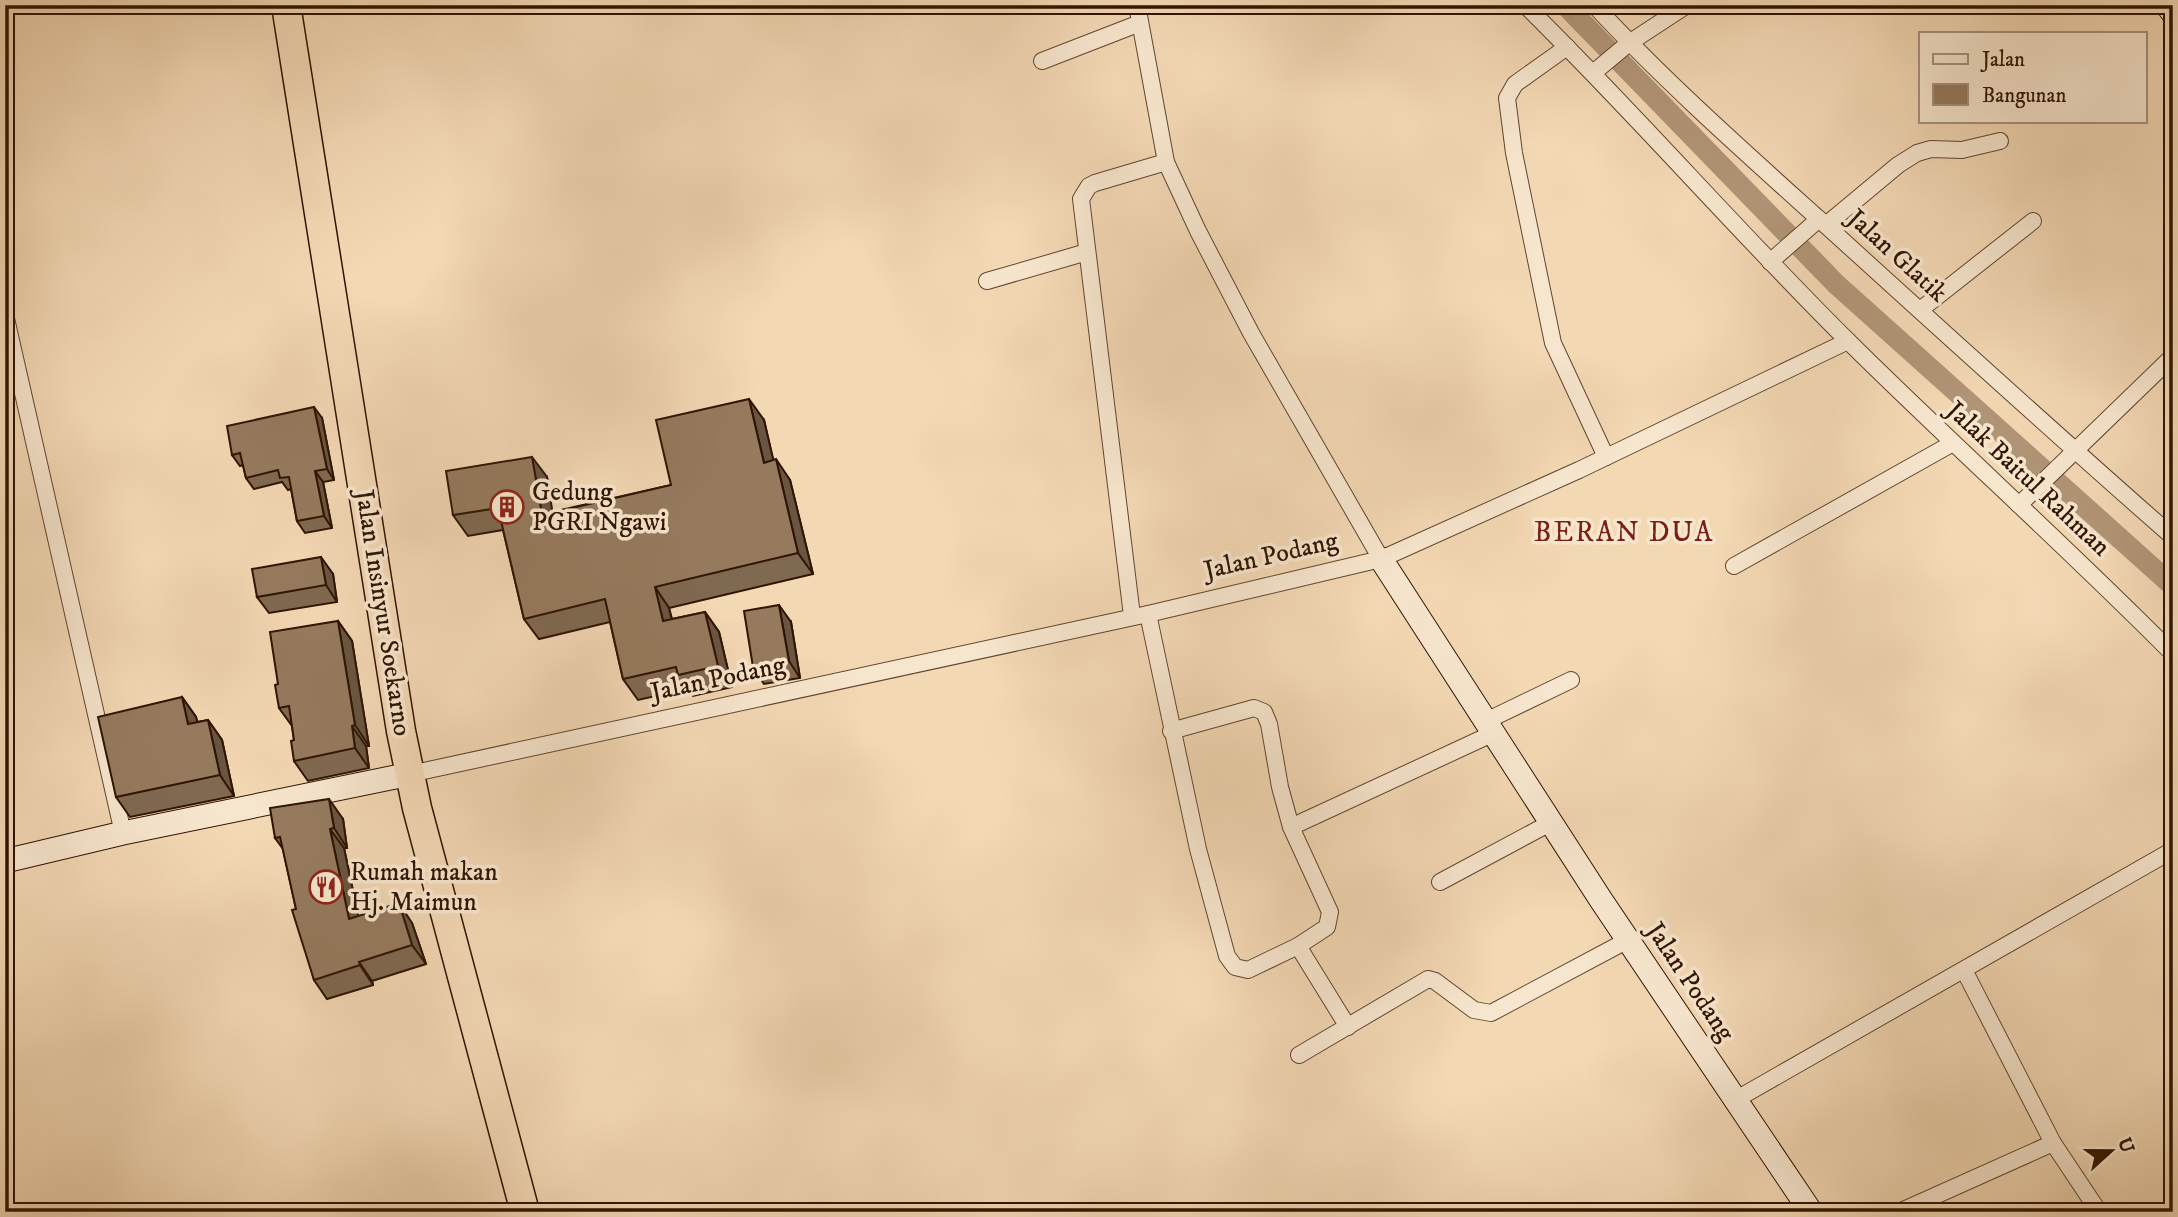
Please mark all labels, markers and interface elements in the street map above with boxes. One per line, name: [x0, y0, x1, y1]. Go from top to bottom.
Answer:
legend: [1919, 32, 2146, 122]
text: Jalan: [1980, 47, 2025, 73]
text: Bangunan: [1982, 83, 2066, 109]
street label: Jalan Glatik: [1838, 201, 1954, 310]
street label: Jalak Baitul Rahman: [1938, 393, 2117, 564]
place label: Gedung PGRI Ngawi: [532, 476, 667, 539]
street label: Jalan Insinyur Soekarno: [347, 486, 419, 739]
building icon: Gedung PGRI Ngawi: [488, 488, 526, 526]
district label: BERAN DUA: [1534, 515, 1714, 550]
street label: Jalan Podang: [1199, 525, 1341, 588]
street label: Jalan Podang: [646, 649, 788, 710]
place label: Rumah makan Hj. Maimun: [350, 856, 498, 919]
restaurant icon: Rumah makan Hj. Maimun: [307, 868, 345, 906]
street label: Jalan Podang: [1637, 915, 1742, 1048]
north arrow: [2076, 1116, 2146, 1186]
text: U: [2112, 1134, 2139, 1157]

